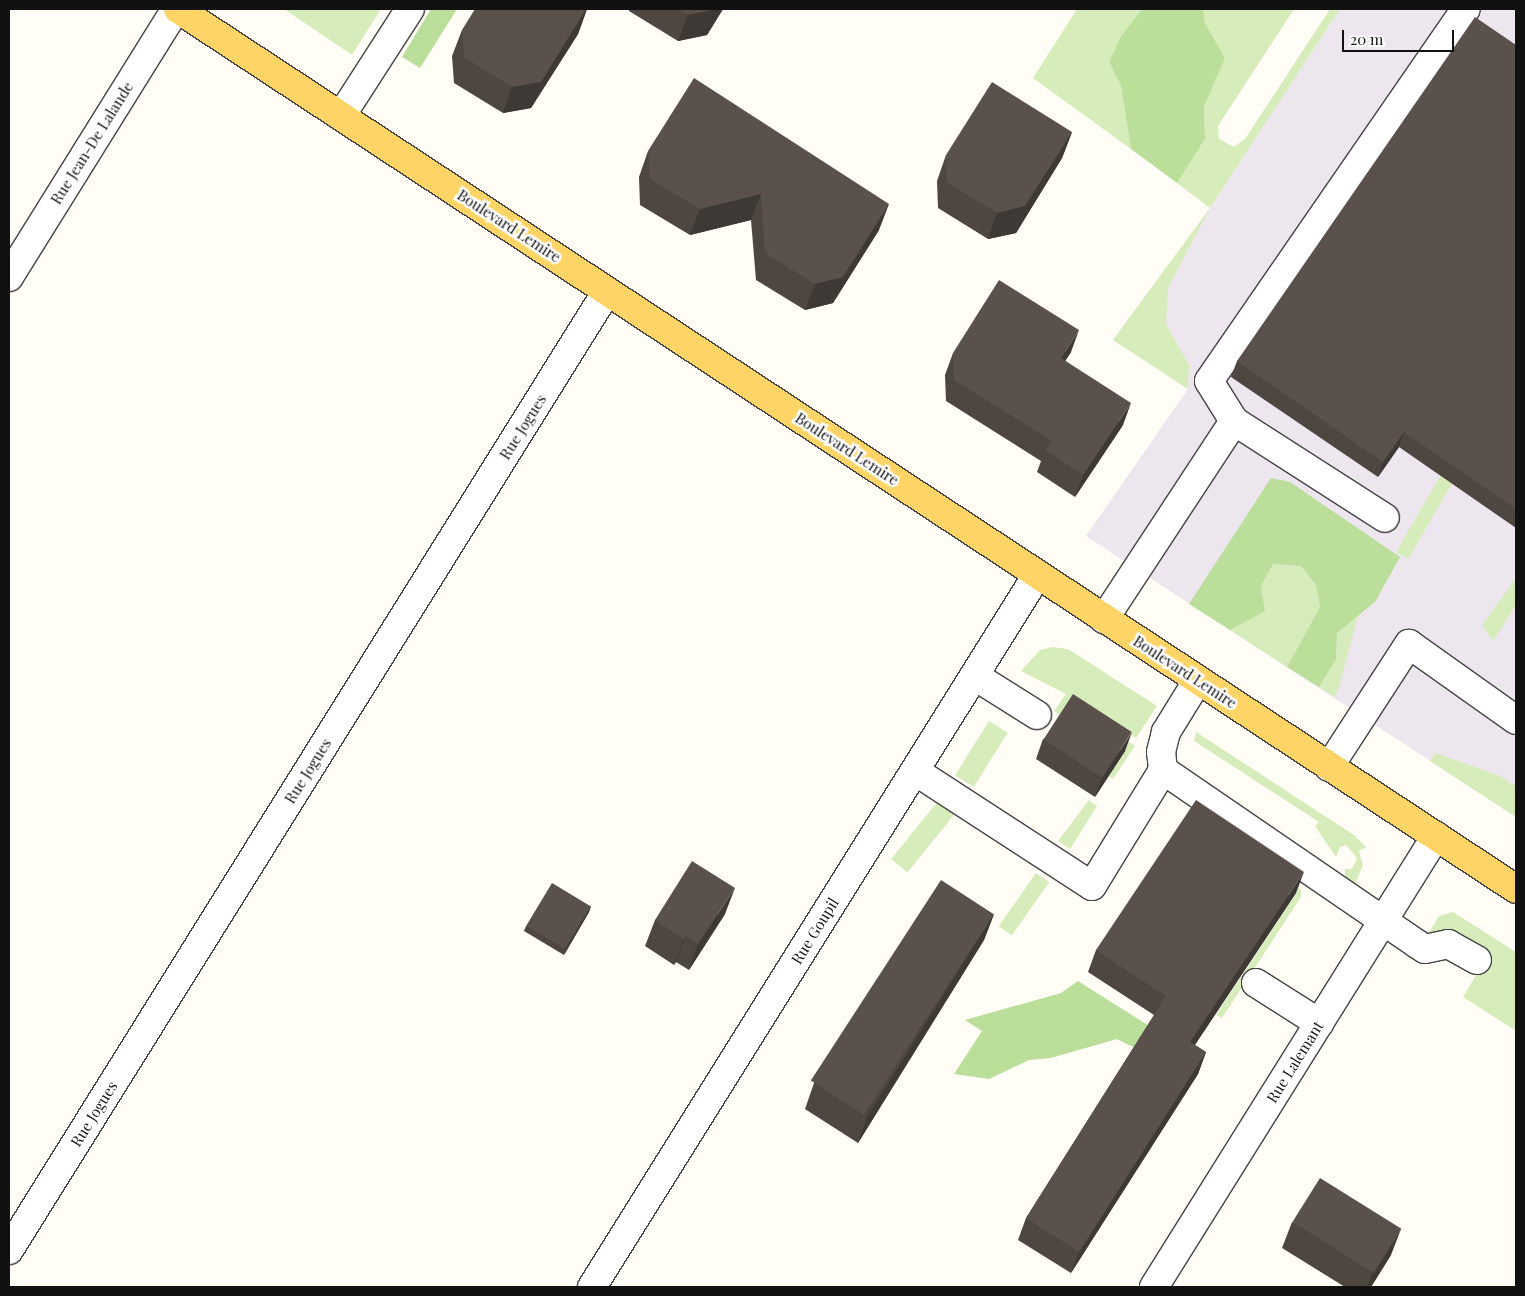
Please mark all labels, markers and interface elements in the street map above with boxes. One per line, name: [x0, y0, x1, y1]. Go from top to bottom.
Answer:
scale bar: [1345, 20, 1458, 52]
text: 20 m: [1350, 29, 1383, 49]
street label: Rue Jean-De Lalande: [47, 78, 137, 208]
street label: Boulevard Lemire: [454, 186, 564, 266]
street label: Rue Jogues: [496, 391, 550, 463]
street label: Boulevard Lemire: [792, 409, 902, 489]
street label: Boulevard Lemire: [1130, 632, 1240, 712]
street label: Rue Jogues: [281, 735, 335, 807]
street label: Rue Goupil: [788, 895, 842, 967]
street label: Rue Lalemant: [1263, 1018, 1327, 1106]
street label: Rue Jogues: [67, 1078, 121, 1150]

